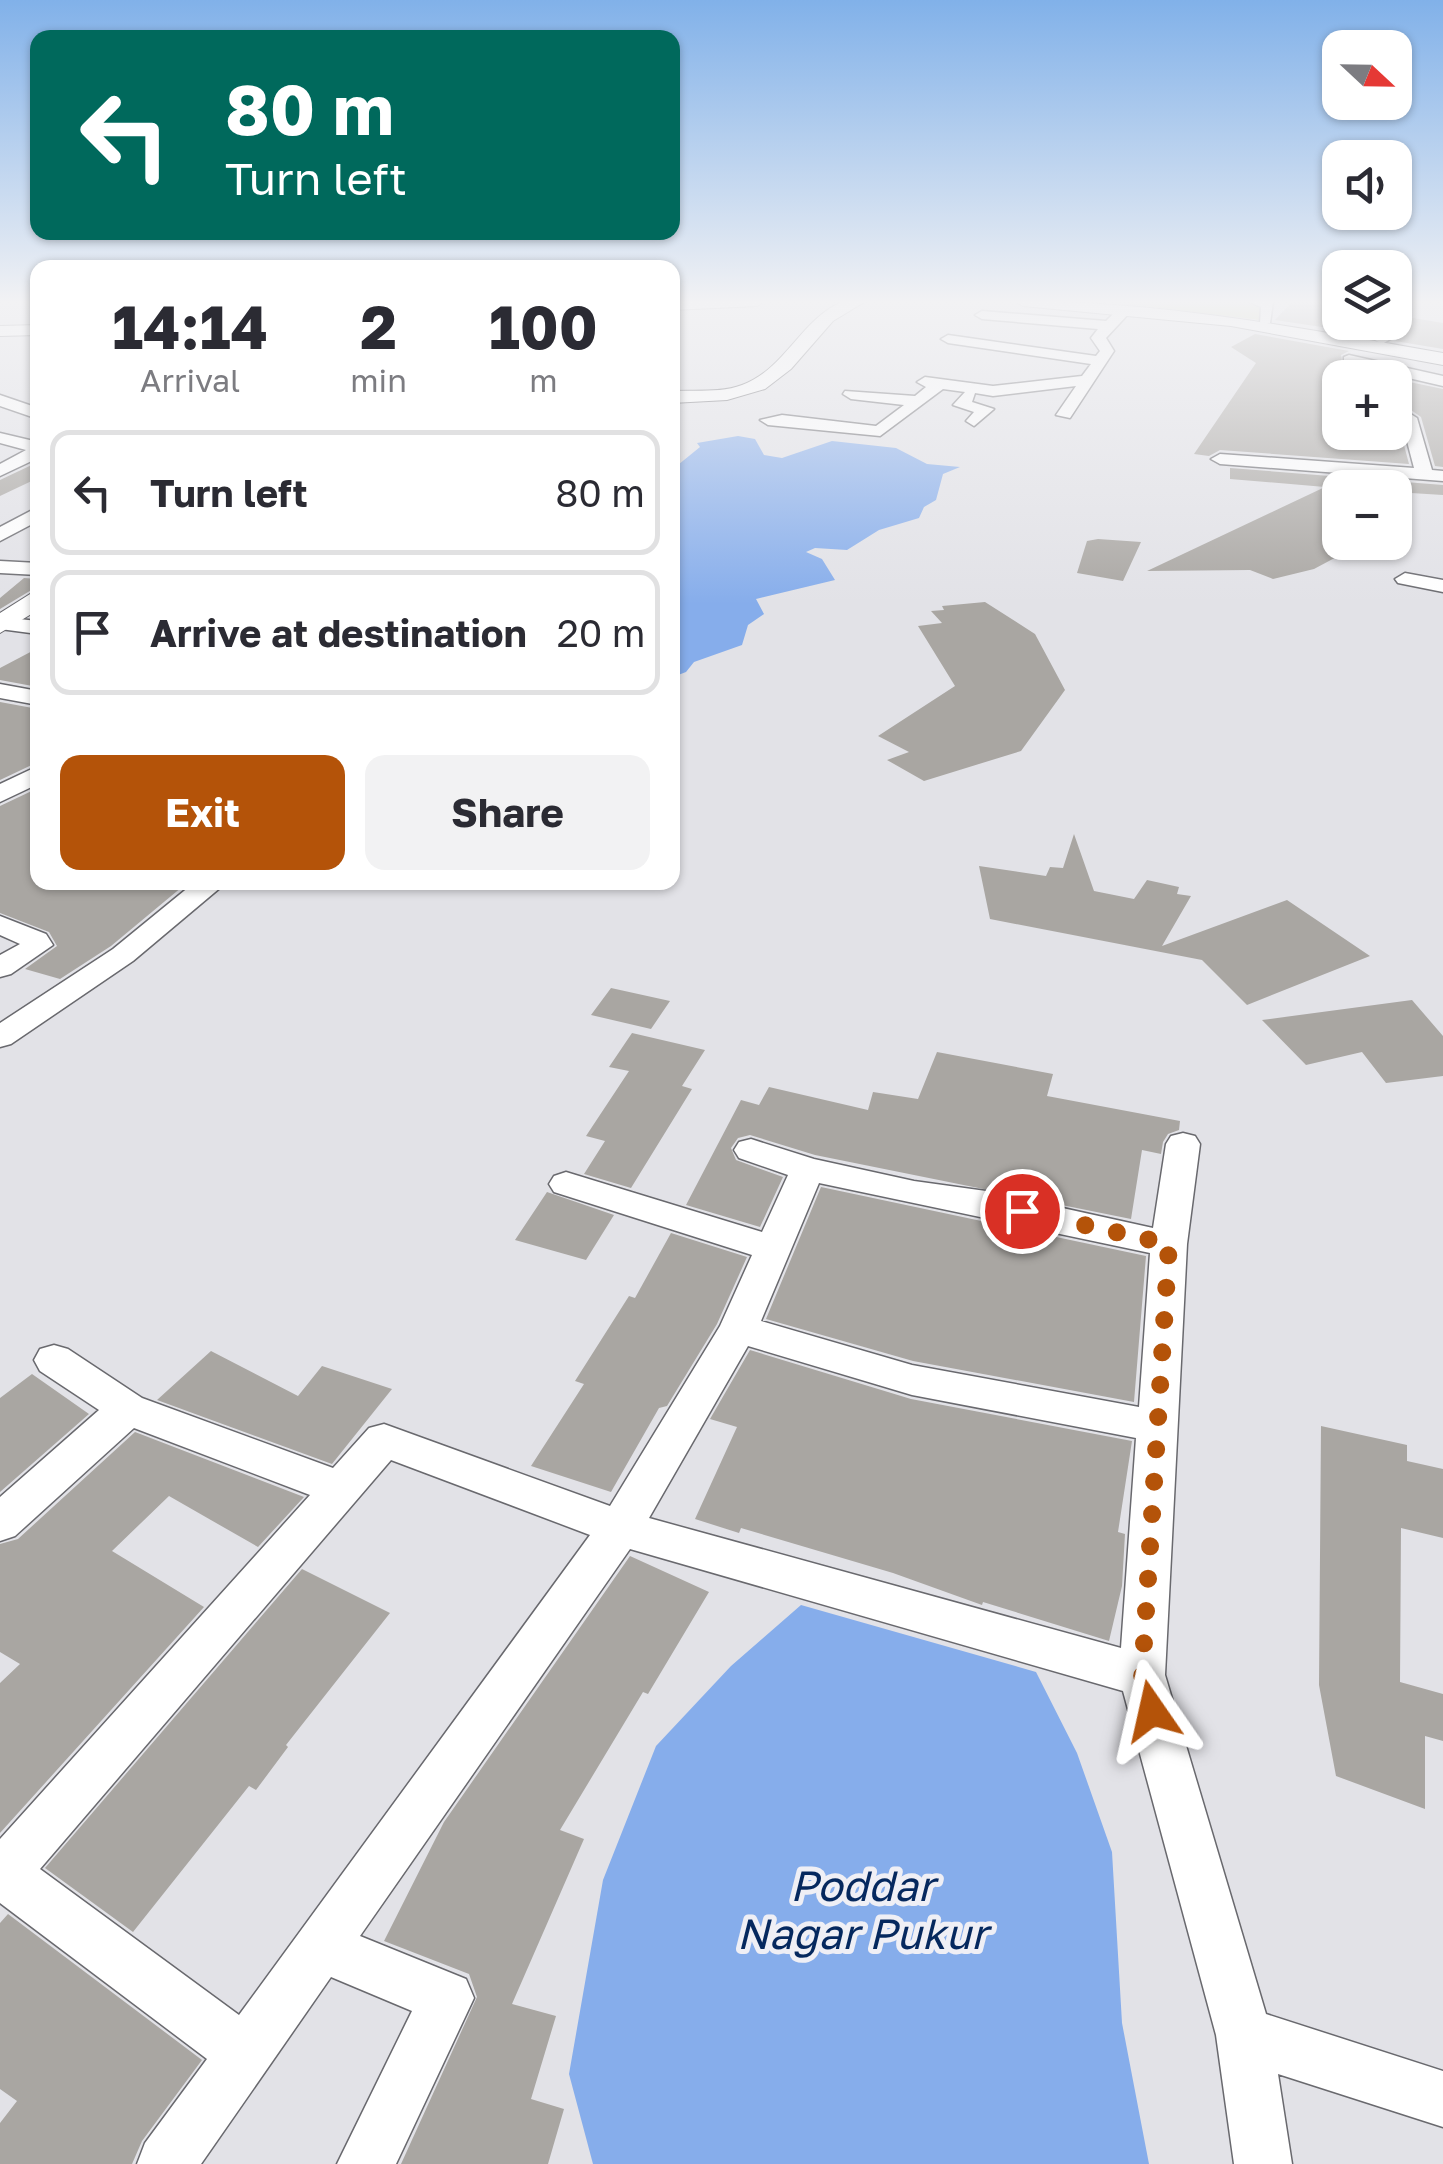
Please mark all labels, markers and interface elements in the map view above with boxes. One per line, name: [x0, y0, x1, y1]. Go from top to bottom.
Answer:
north arrow: [1322, 30, 1412, 120]
map controls: [1322, 30, 1412, 560]
text: 80 m: [225, 66, 394, 150]
icon: left: [60, 70, 190, 200]
button: sound: [1322, 140, 1412, 230]
text: Turn left: [225, 151, 407, 205]
button: layers: [1322, 250, 1412, 340]
text: 14:14: [112, 290, 268, 362]
text: 2: [360, 290, 397, 362]
text: 100: [489, 290, 598, 362]
button: +: [1322, 360, 1412, 450]
text: Arrival: [140, 361, 240, 399]
text: min: [350, 361, 407, 399]
text: m: [529, 361, 558, 399]
icon: left: [65, 465, 120, 520]
text: Turn left: [150, 470, 308, 515]
text: 80 m: [555, 470, 645, 515]
button: −: [1322, 470, 1412, 560]
icon: arrive: [65, 605, 120, 660]
text: Arrive at destination: [150, 610, 527, 655]
text: 20 m: [557, 610, 645, 655]
button: Exit: [60, 755, 345, 870]
button: Share: [365, 755, 650, 870]
pin: [980, 1169, 1065, 1254]
icon: arrive: [995, 1184, 1050, 1239]
position arrow: [1100, 1659, 1204, 1763]
water label: Poddar Nagar Pukur: [737, 1860, 993, 1958]

